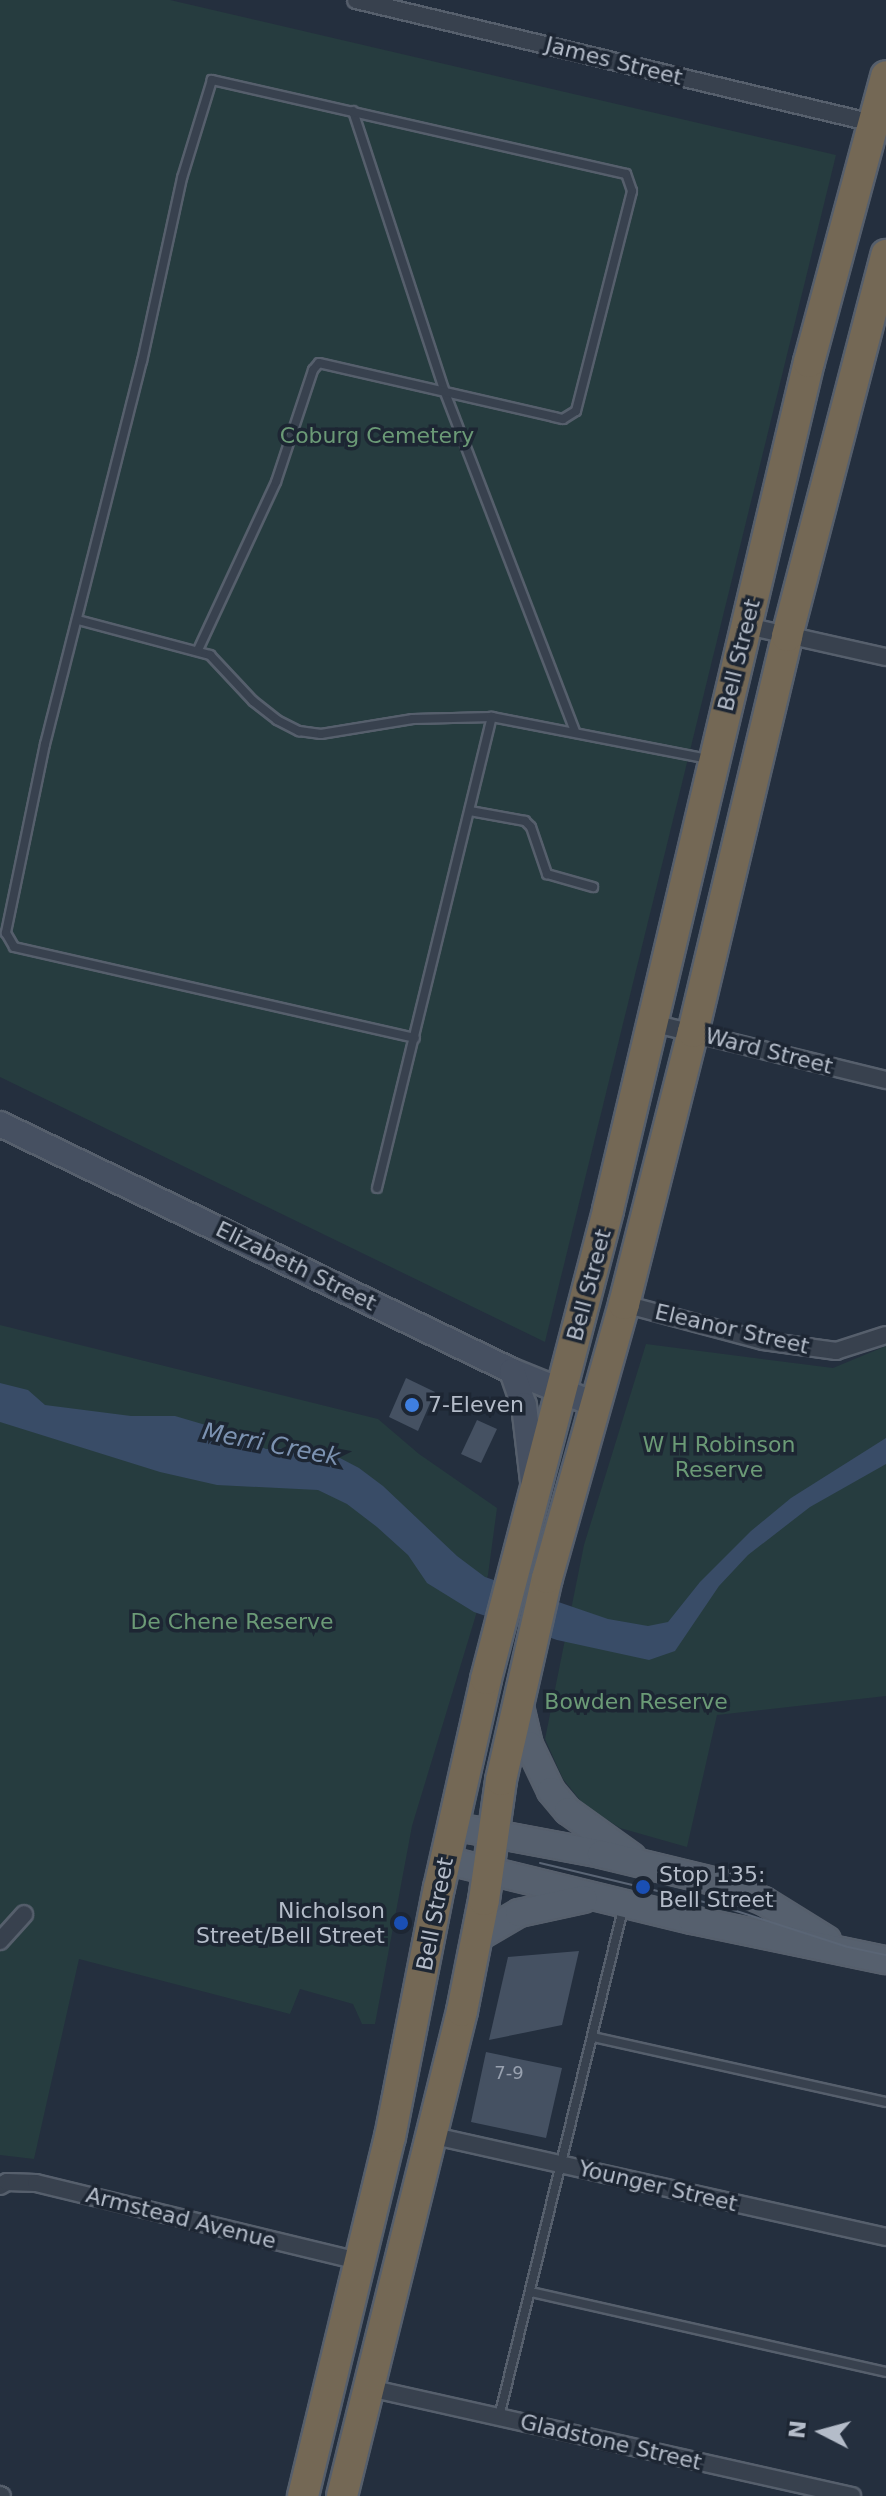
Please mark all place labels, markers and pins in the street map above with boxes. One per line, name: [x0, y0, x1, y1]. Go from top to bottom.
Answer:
place label: 7-Eleven: [428, 1392, 524, 1418]
marker: 7-Eleven: [403, 1396, 421, 1414]
place label: Stop 135: Bell Street: [659, 1861, 774, 1912]
marker: Stop 135: Bell Street: [634, 1878, 652, 1896]
place label: Nicholson Street/Bell Street: [196, 1897, 385, 1948]
marker: Nicholson Street/Bell Street: [392, 1914, 410, 1932]

